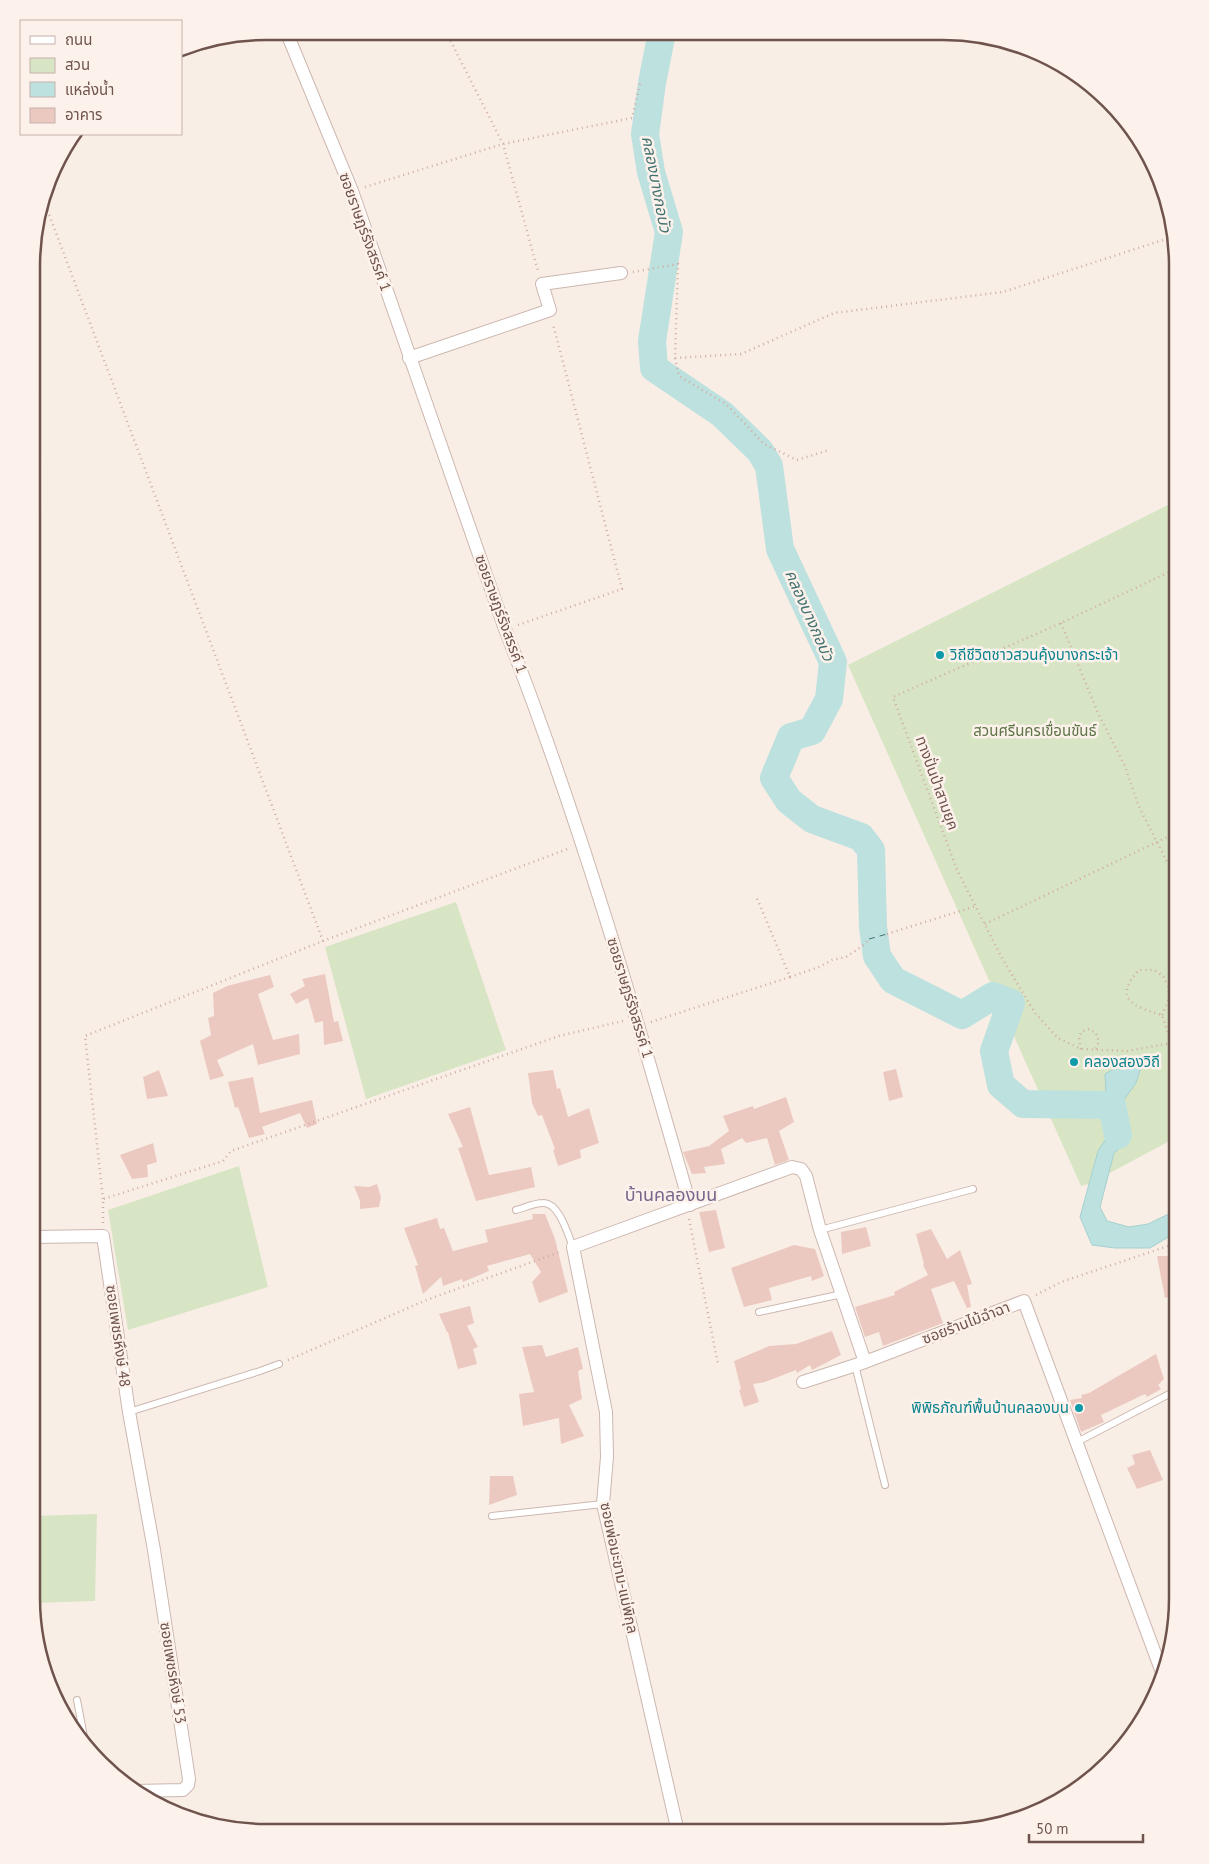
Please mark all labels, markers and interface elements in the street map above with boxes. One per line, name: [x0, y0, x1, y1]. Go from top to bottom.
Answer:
legend: [20, 20, 182, 135]
text: ถนน: [65, 30, 92, 49]
text: สวน: [65, 55, 90, 74]
text: แหล่งน้ำ: [65, 79, 114, 99]
text: อาคาร: [65, 105, 102, 124]
water label: คลองบางกอบัว: [638, 134, 676, 235]
street label: ซอยราษฎร์รังสรรค์ 1: [335, 170, 396, 294]
street label: ซอยราษฎร์รังสรรค์ 1: [471, 552, 532, 676]
water label: คลองบางกอบัว: [781, 566, 839, 665]
place label: วิถีชีวิตชาวสวนคุ้งบางกระเจ้า: [950, 645, 1118, 664]
marker: วิถีชีวิตชาวสวนคุ้งบางกระเจ้า: [934, 649, 946, 661]
park label: สวนศรีนครเขื่อนขันธ์: [973, 720, 1097, 740]
street label: ทางปั่นป่าสามยุค: [912, 733, 964, 832]
street label: ซอยราษฎร์รังสรรค์ 1: [603, 935, 658, 1061]
place label: คลองสองวิถี: [1084, 1052, 1160, 1071]
marker: คลองสองวิถี: [1068, 1056, 1080, 1068]
district label: บ้านคลองบน: [625, 1183, 717, 1206]
street label: ซอยเพชรหึงษ์ 48: [102, 1284, 135, 1388]
street label: ซอยร้านไม้ฉำฉา: [919, 1297, 1012, 1348]
place label: พิพิธภัณฑ์พื้นบ้านคลองบน: [911, 1397, 1069, 1417]
marker: พิพิธภัณฑ์พื้นบ้านคลองบน: [1073, 1402, 1085, 1414]
street label: ซอยพ่อมะขาม-แม่พิกุล: [596, 1500, 643, 1635]
street label: ซอยเพชรหึงษ์ 53: [156, 1621, 191, 1725]
scale bar: [1029, 1812, 1143, 1844]
text: 50 m: [1036, 1819, 1069, 1838]

